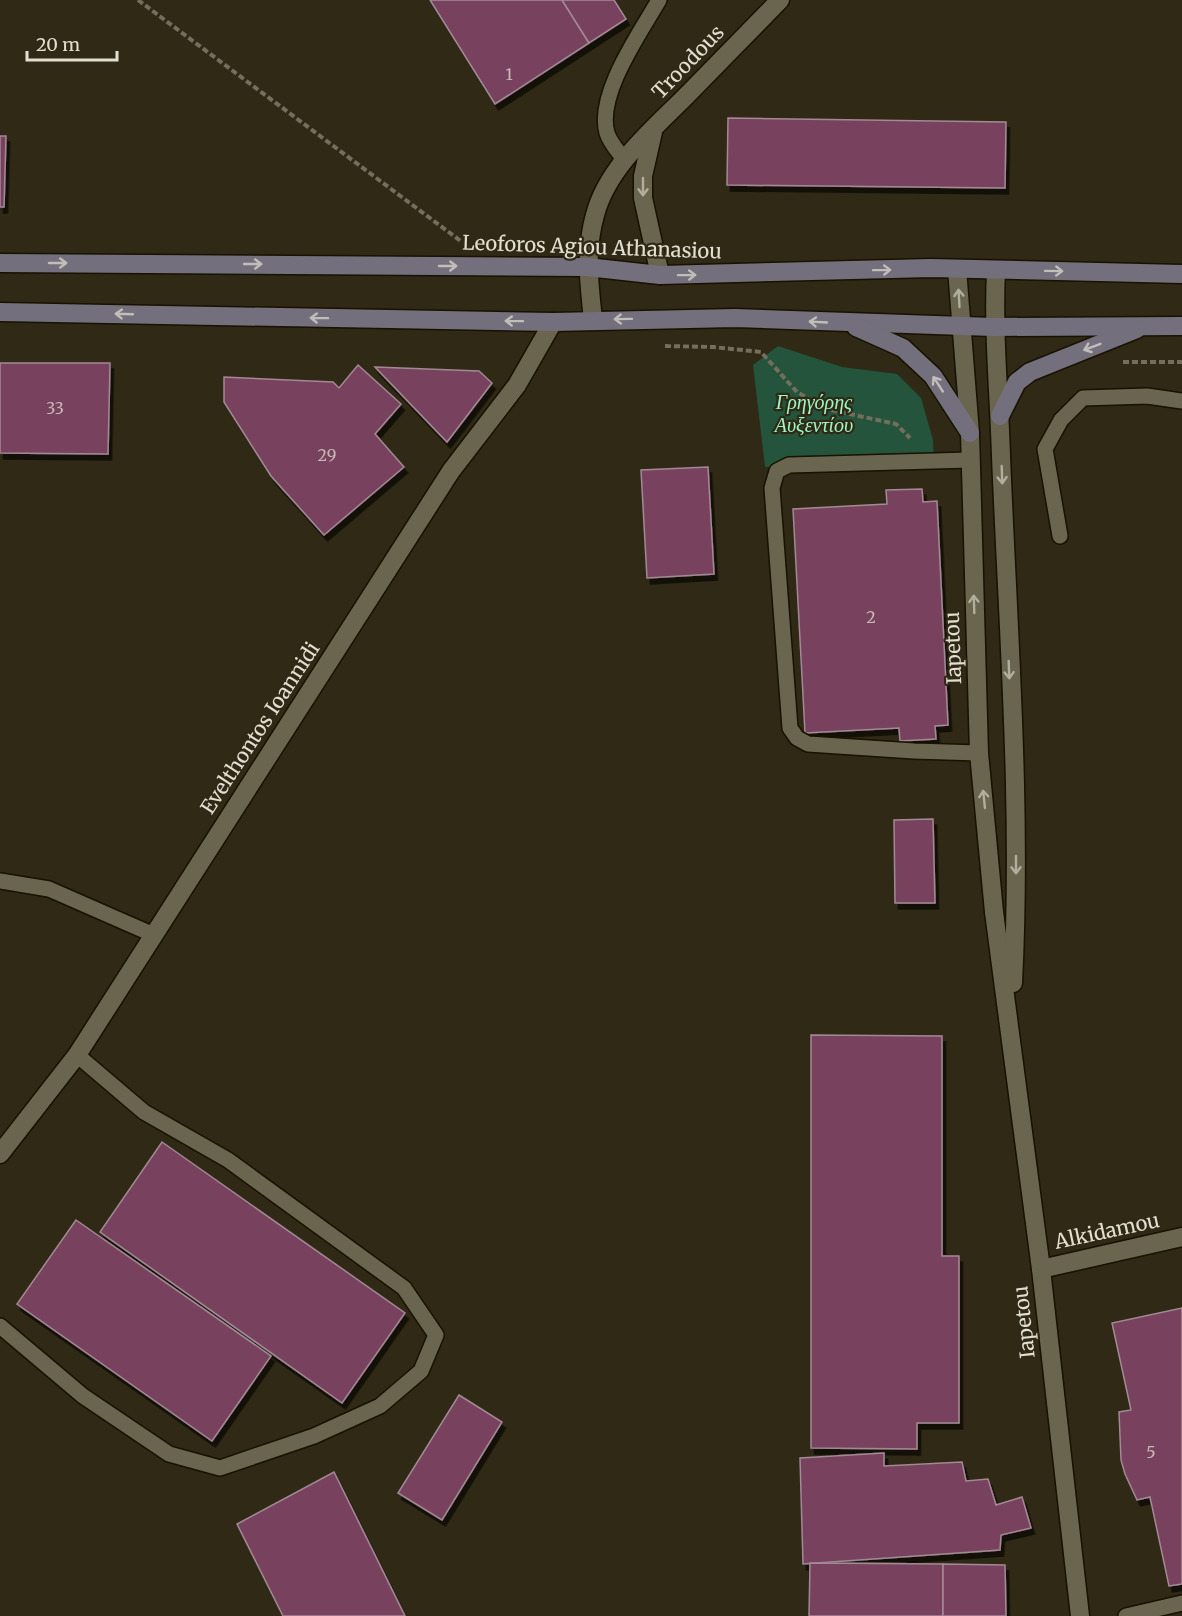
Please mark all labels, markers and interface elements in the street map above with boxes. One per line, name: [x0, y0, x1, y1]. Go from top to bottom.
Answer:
street label: Troodous: [646, 20, 729, 104]
scale bar: [27, 24, 117, 62]
text: 20 m: [36, 33, 80, 56]
house number: 1: [505, 64, 513, 84]
one-way arrow: [637, 177, 649, 197]
street label: Leoforos Agiou Athanasiou: [462, 229, 722, 264]
one-way arrow: [48, 257, 68, 269]
one-way arrow: [243, 258, 263, 270]
one-way arrow: [438, 260, 458, 272]
one-way arrow: [871, 264, 891, 275]
one-way arrow: [1044, 266, 1064, 277]
one-way arrow: [676, 269, 696, 280]
one-way arrow: [953, 288, 964, 308]
one-way arrow: [115, 308, 135, 319]
one-way arrow: [310, 312, 330, 323]
one-way arrow: [614, 313, 634, 325]
one-way arrow: [505, 315, 525, 327]
one-way arrow: [809, 316, 829, 327]
one-way arrow: [1083, 342, 1102, 353]
one-way arrow: [931, 376, 943, 393]
park label: Γρηγόρης Αυξεντίου: [773, 389, 853, 437]
house number: 33: [46, 398, 64, 418]
house number: 29: [318, 445, 336, 465]
one-way arrow: [997, 464, 1008, 484]
one-way arrow: [969, 594, 980, 614]
house number: 2: [866, 607, 876, 627]
street label: Iapetou: [939, 611, 966, 685]
street label: Evelthontos Ioannidi: [195, 637, 325, 818]
one-way arrow: [1004, 659, 1015, 679]
one-way arrow: [978, 789, 989, 809]
one-way arrow: [1010, 854, 1022, 874]
street label: Alkidamou: [1051, 1207, 1162, 1254]
street label: Iapetou: [1007, 1285, 1040, 1359]
house number: 5: [1146, 1442, 1156, 1462]

